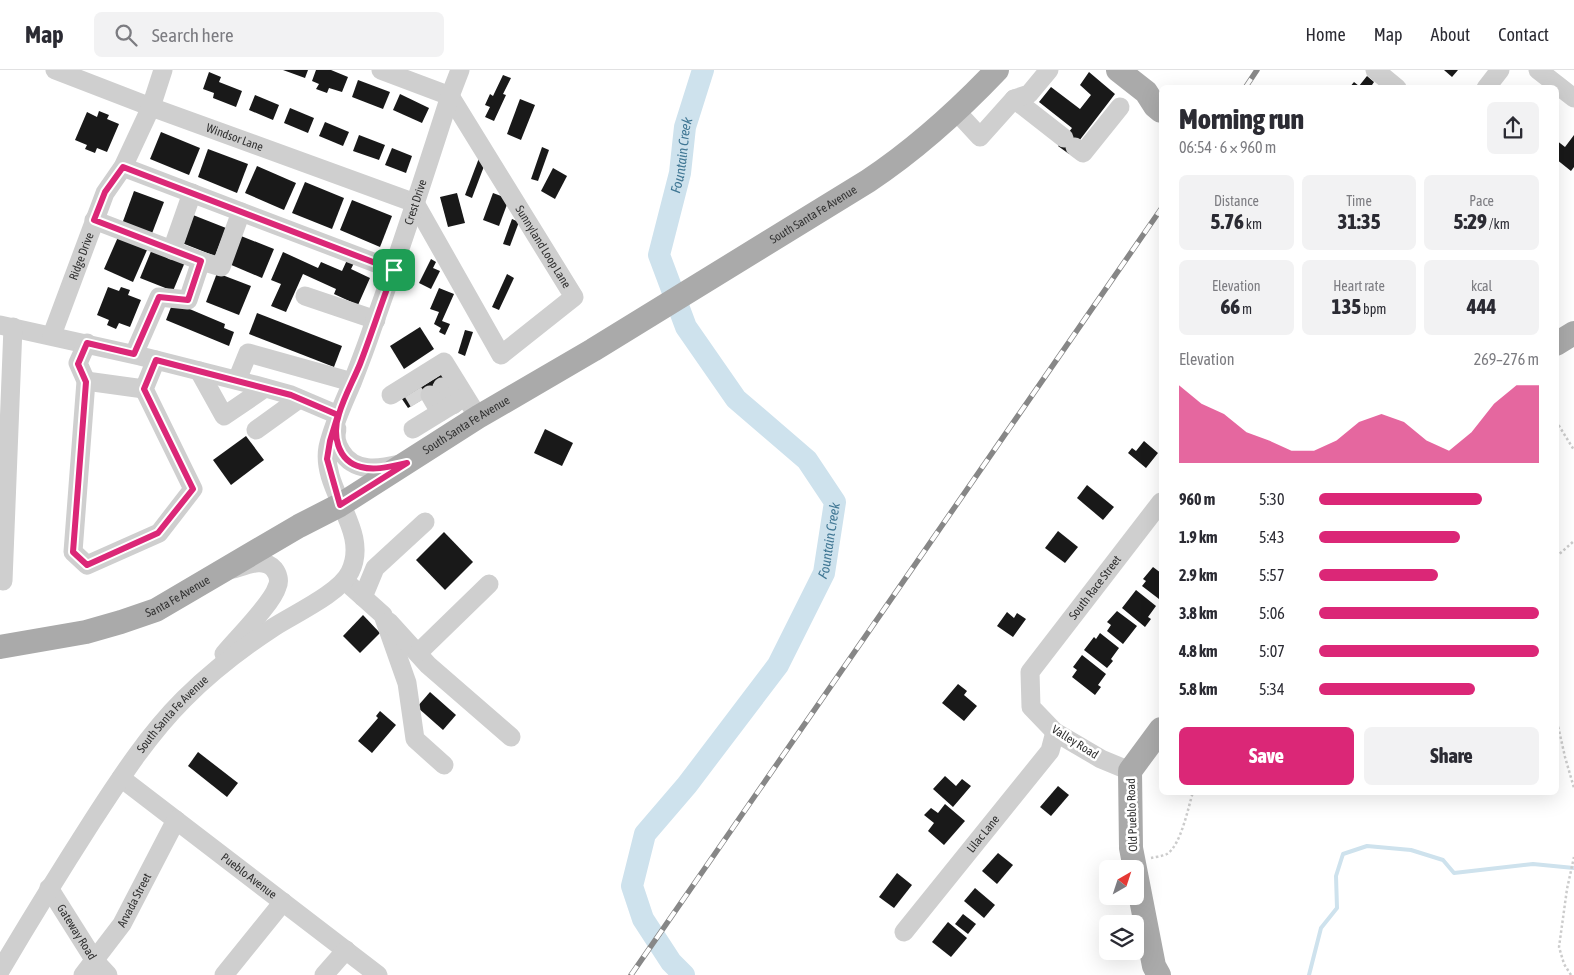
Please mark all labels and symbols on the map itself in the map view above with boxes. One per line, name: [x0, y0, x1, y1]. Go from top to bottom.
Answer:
water label: Fountain Creek: [667, 114, 696, 195]
street label: Windsor Lane: [204, 121, 265, 154]
street label: Crest Drive: [402, 178, 430, 227]
street label: South Santa Fe Avenue: [767, 183, 859, 247]
street label: Sunnyland Loop Lane: [512, 203, 574, 291]
street label: Ridge Drive: [66, 231, 97, 282]
pin: [373, 249, 415, 291]
street label: South Santa Fe Avenue: [420, 393, 512, 457]
water label: Fountain Creek: [814, 501, 843, 581]
street label: South Race Street: [1066, 552, 1124, 622]
street label: Santa Fe Avenue: [144, 573, 212, 620]
street label: South Santa Fe Avenue: [134, 673, 211, 756]
street label: Valley Road: [1049, 722, 1101, 762]
street label: Old Pueblo Road: [1124, 778, 1140, 852]
street label: Lilac Lane: [964, 812, 1002, 855]
street label: Pueblo Avenue: [218, 850, 279, 902]
north arrow: [1099, 860, 1144, 905]
street label: Arvada Street: [114, 870, 154, 930]
street label: Gateway Road: [54, 902, 99, 962]

